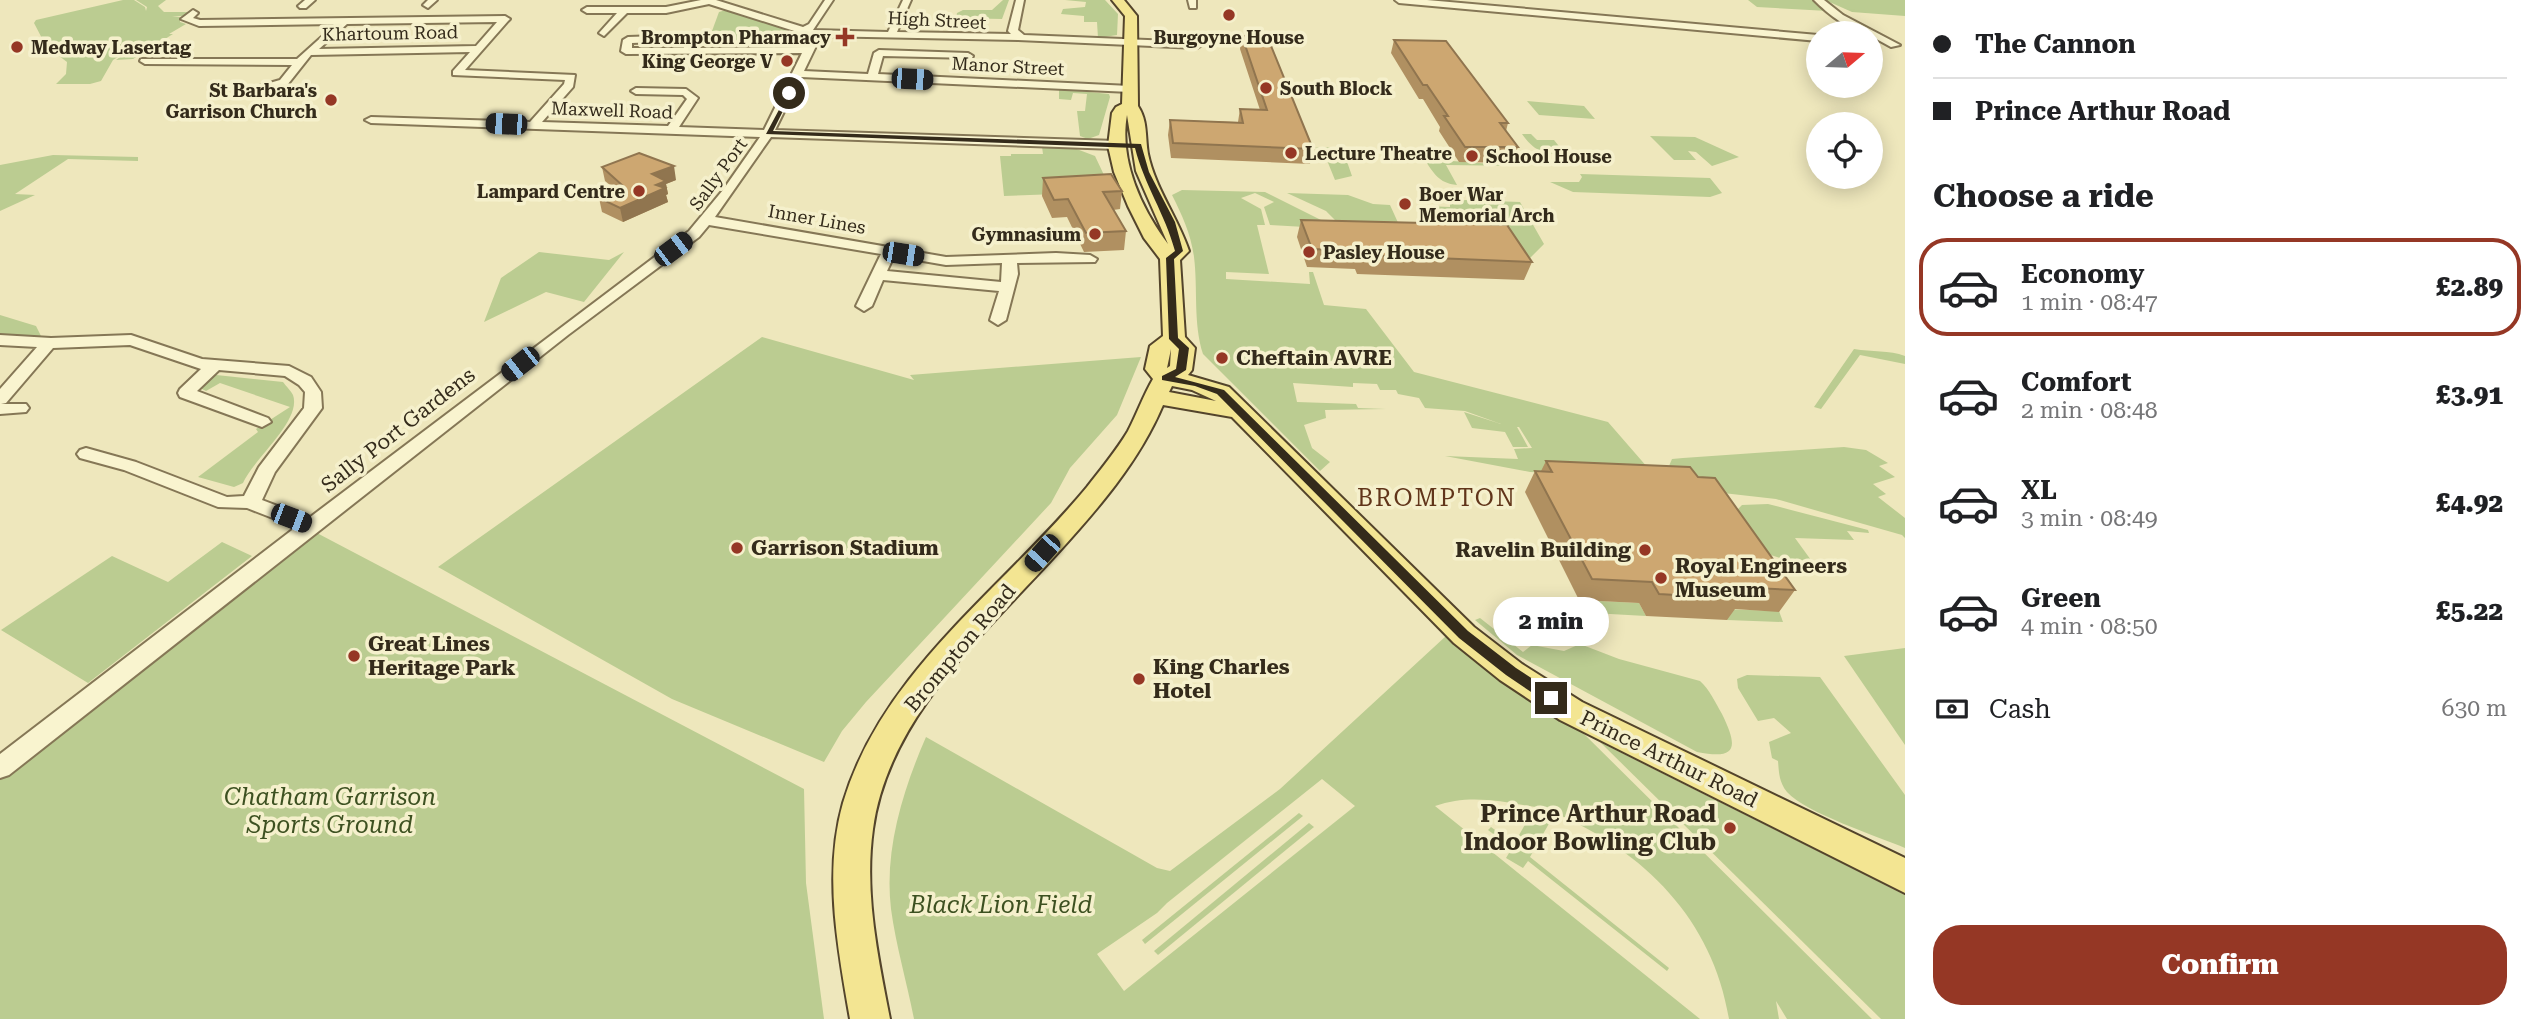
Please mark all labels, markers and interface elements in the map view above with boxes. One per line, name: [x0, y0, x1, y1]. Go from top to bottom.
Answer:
street label: High Street: [887, 7, 987, 33]
marker: Burgoyne House: [1221, 7, 1237, 23]
street label: Khartoum Road: [322, 21, 459, 45]
north arrow: [1806, 21, 1883, 98]
map controls: [1806, 21, 1883, 189]
place label: Brompton Pharmacy: [641, 27, 831, 48]
place label: Burgoyne House: [1154, 27, 1305, 48]
marker: Brompton Pharmacy: [837, 29, 853, 45]
text: The Cannon: [1975, 29, 2136, 59]
place label: Medway Lasertag: [31, 37, 192, 58]
marker: Medway Lasertag: [9, 39, 25, 55]
place label: King George V: [642, 51, 773, 72]
marker: King George V: [779, 53, 795, 69]
street label: Manor Street: [951, 53, 1065, 79]
car: [891, 67, 934, 91]
route start: [773, 77, 805, 109]
place label: South Block: [1280, 78, 1393, 99]
place label: St Barbara's Garrison Church: [165, 80, 317, 122]
marker: South Block: [1258, 80, 1274, 96]
marker: St Barbara's Garrison Church: [323, 92, 339, 108]
text: Prince Arthur Road: [1975, 96, 2230, 126]
street label: Maxwell Road: [551, 97, 674, 123]
button: locate: [1806, 112, 1883, 189]
car: [485, 113, 528, 135]
street label: Sally Port: [685, 134, 751, 214]
place label: Lecture Theatre: [1305, 143, 1453, 164]
marker: Lecture Theatre: [1283, 145, 1299, 161]
place label: School House: [1486, 146, 1612, 167]
marker: School House: [1464, 148, 1480, 164]
text: Choose a ride: [1933, 177, 2154, 215]
place label: Lampard Centre: [477, 181, 625, 202]
marker: Lampard Centre: [631, 183, 647, 199]
place label: Boer War Memorial Arch: [1419, 184, 1554, 226]
marker: Boer War Memorial Arch: [1397, 196, 1413, 212]
street label: Inner Lines: [767, 200, 867, 238]
place label: Gymnasium: [972, 224, 1082, 245]
marker: Gymnasium: [1087, 226, 1103, 242]
car: [650, 228, 697, 270]
car: [881, 240, 926, 268]
place label: Pasley House: [1323, 242, 1445, 263]
marker: Pasley House: [1301, 244, 1317, 260]
icon: car: [1937, 256, 2000, 319]
text: Economy: [2021, 259, 2144, 289]
text: £2.89: [2436, 272, 2503, 302]
text: 1 min · 08:47: [2021, 289, 2158, 316]
car: [497, 343, 544, 385]
place label: Cheftain AVRE: [1236, 346, 1392, 370]
marker: Cheftain AVRE: [1214, 350, 1230, 366]
street label: Sally Port Gardens: [316, 363, 480, 497]
icon: car: [1937, 364, 2000, 427]
text: Comfort: [2021, 367, 2131, 397]
text: £3.91: [2436, 380, 2503, 410]
text: 2 min · 08:48: [2021, 397, 2158, 424]
icon: car: [1937, 472, 2000, 535]
text: XL: [2021, 475, 2057, 505]
district label: BROMPTON: [1357, 484, 1517, 512]
text: £4.92: [2436, 488, 2503, 518]
car: [268, 501, 315, 535]
text: 3 min · 08:49: [2021, 505, 2158, 532]
car: [1021, 530, 1064, 576]
place label: Garrison Stadium: [751, 536, 939, 560]
place label: Ravelin Building: [1455, 538, 1631, 562]
marker: Garrison Stadium: [729, 540, 745, 556]
marker: Ravelin Building: [1637, 542, 1653, 558]
place label: Royal Engineers Museum: [1675, 554, 1847, 602]
marker: Royal Engineers Museum: [1653, 570, 1669, 586]
street label: Brompton Road: [900, 579, 1021, 717]
icon: car: [1937, 580, 2000, 643]
text: Green: [2021, 583, 2101, 613]
callout: 2 min: [1493, 596, 1609, 646]
text: £5.22: [2436, 596, 2503, 626]
text: 2 min: [1519, 608, 1583, 635]
text: 4 min · 08:50: [2021, 613, 2158, 640]
place label: Great Lines Heritage Park: [368, 632, 516, 680]
marker: Great Lines Heritage Park: [346, 648, 362, 664]
place label: King Charles Hotel: [1153, 655, 1290, 703]
marker: King Charles Hotel: [1131, 671, 1147, 687]
route end: [1535, 682, 1567, 714]
icon: cash: [1933, 690, 1971, 728]
text: Cash: [1989, 694, 2051, 724]
text: 630 m: [2442, 695, 2507, 722]
street label: Prince Arthur Road: [1576, 706, 1762, 813]
park label: Chatham Garrison Sports Ground: [224, 783, 436, 839]
place label: Prince Arthur Road Indoor Bowling Club: [1464, 800, 1716, 856]
marker: Prince Arthur Road Indoor Bowling Club: [1722, 820, 1738, 836]
park label: Black Lion Field: [909, 891, 1092, 919]
button: Confirm: [1933, 925, 2507, 1005]

